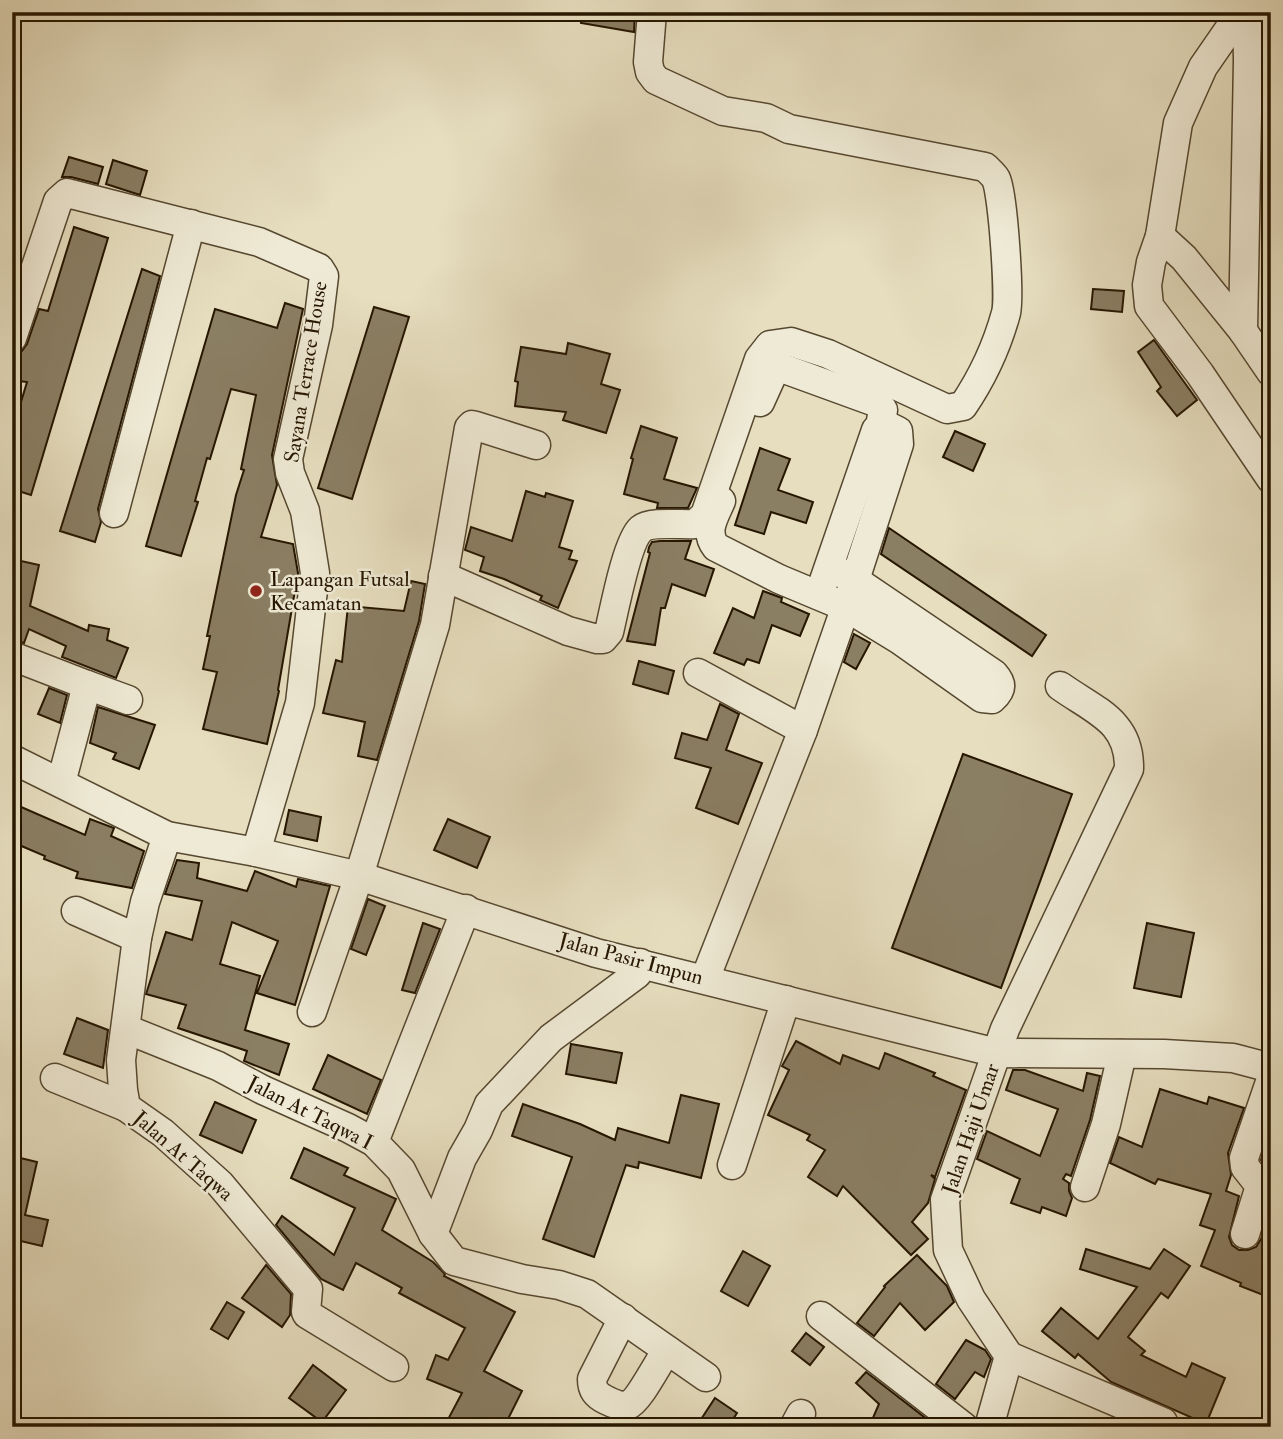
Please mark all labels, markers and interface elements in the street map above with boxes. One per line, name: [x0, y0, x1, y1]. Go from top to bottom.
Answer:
street label: Sayana Terrace House: [278, 279, 334, 465]
place label: Lapangan Futsal Kecamatan: [270, 566, 410, 617]
marker: Lapangan Futsal Kecamatan: [248, 583, 264, 599]
street label: Jalan Pasir Impun: [555, 927, 706, 991]
street label: Jalan Haji Umar: [936, 1060, 1006, 1199]
street label: Jalan At Taqwa I: [242, 1069, 377, 1156]
street label: Jalan At Taqwa: [126, 1104, 239, 1207]

